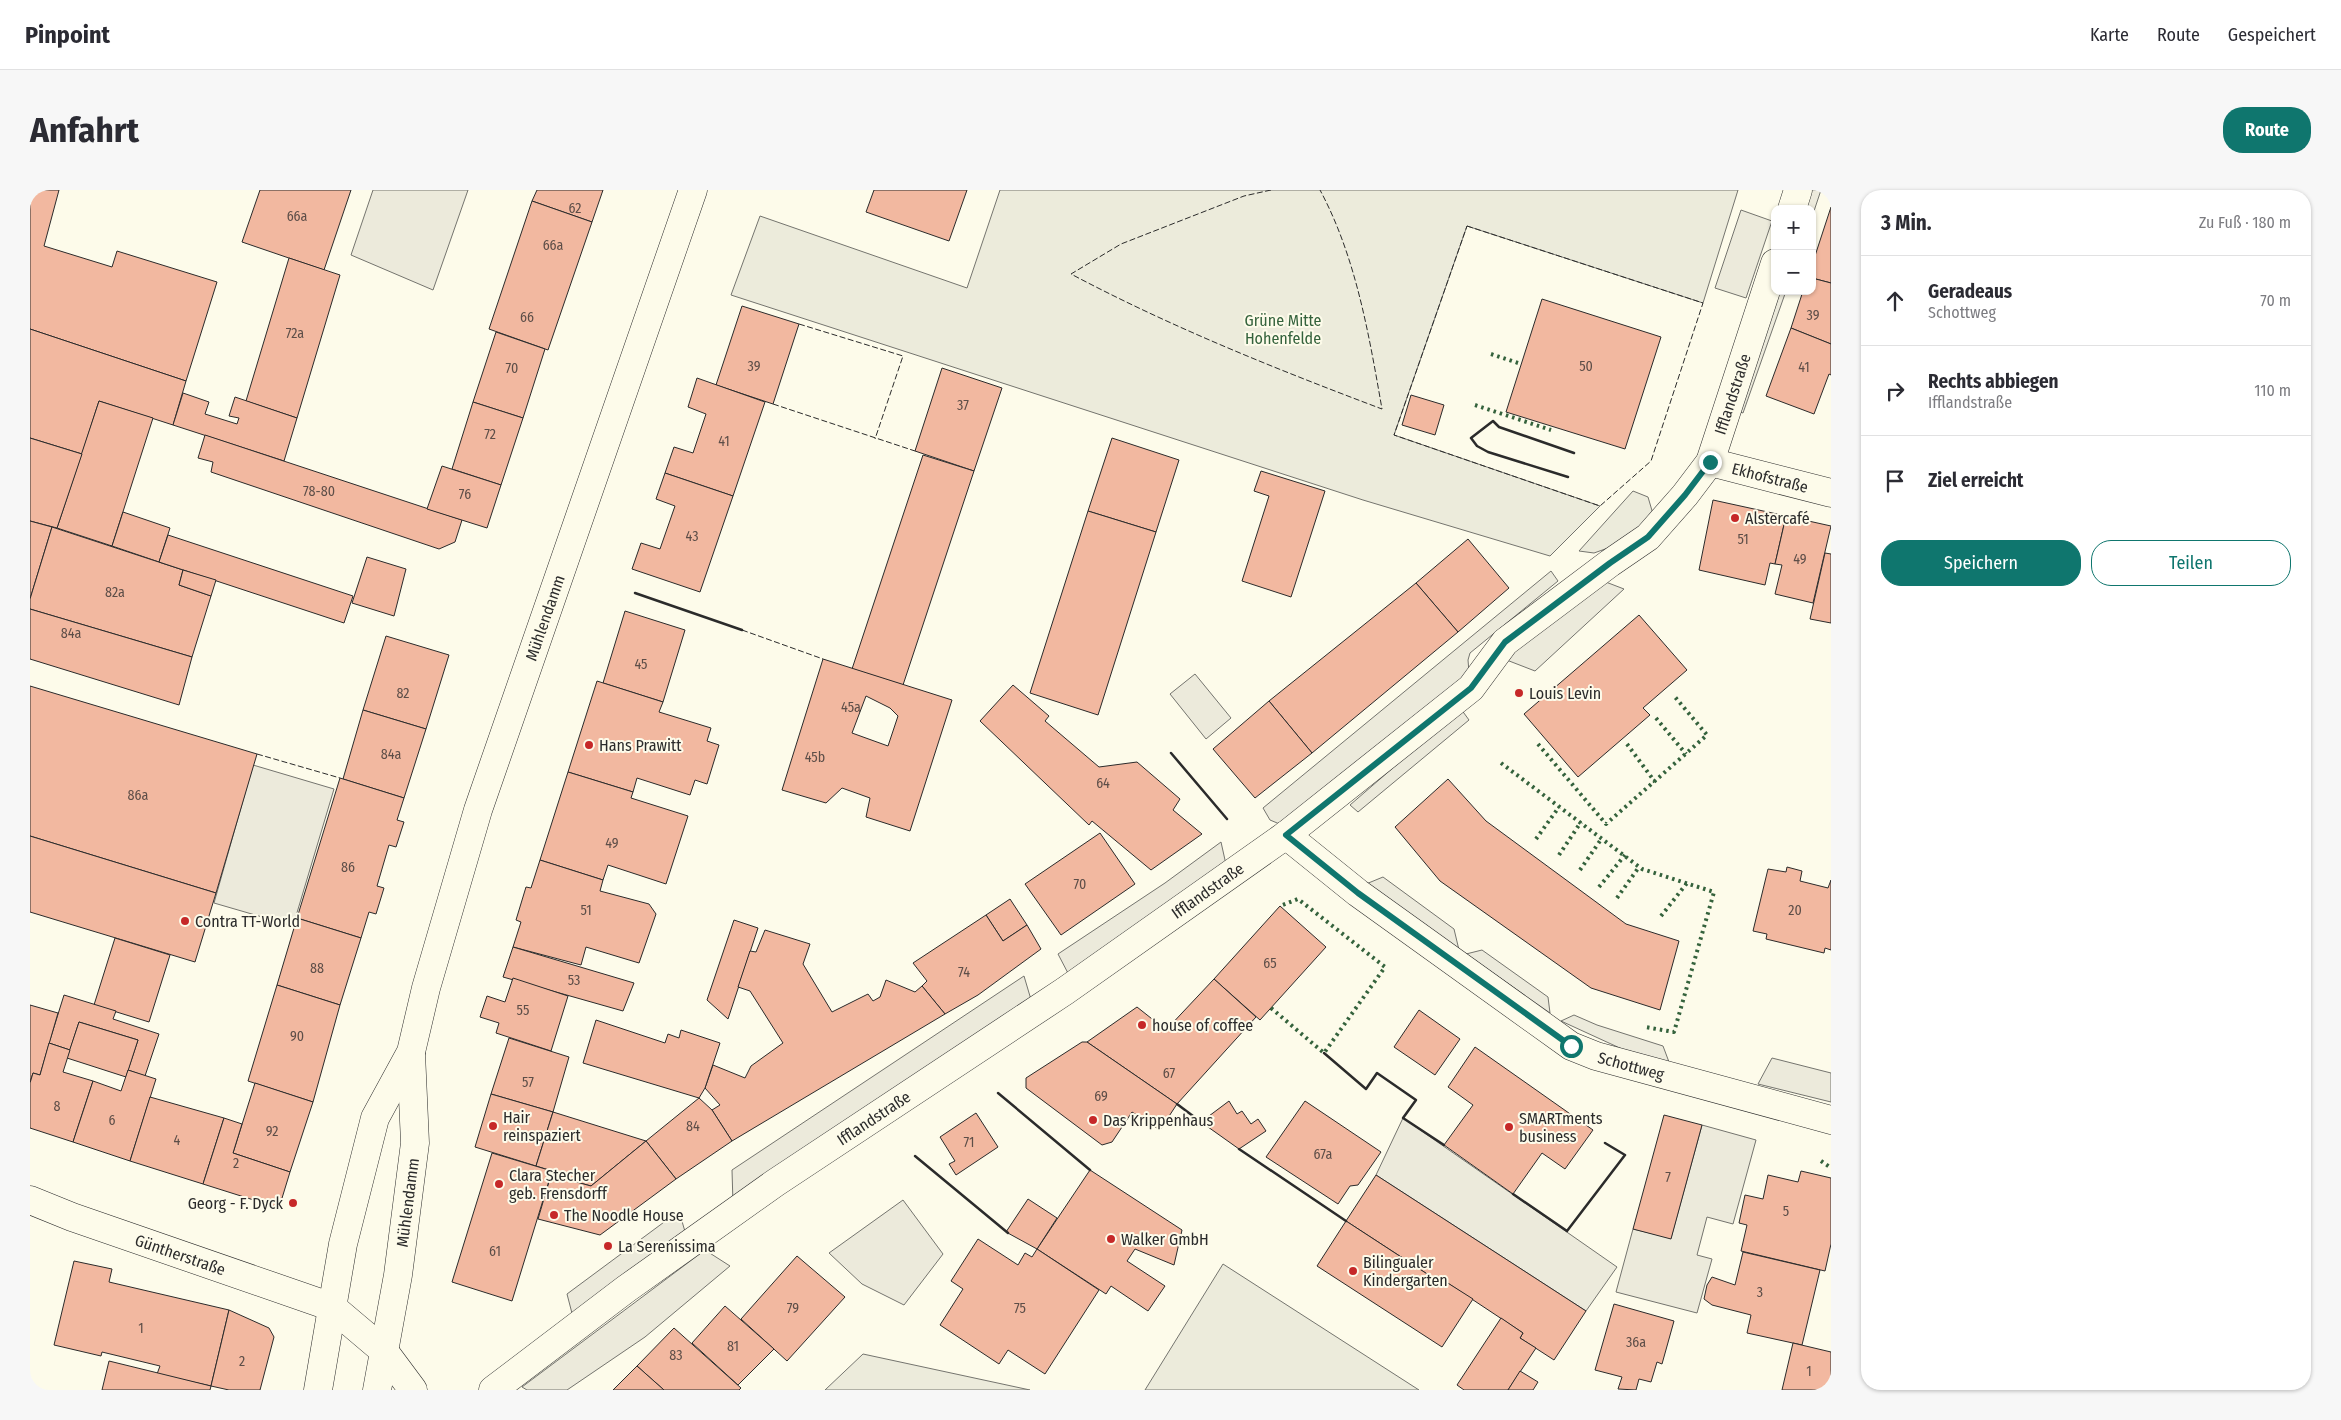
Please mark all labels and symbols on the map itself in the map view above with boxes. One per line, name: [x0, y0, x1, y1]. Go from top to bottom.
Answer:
house number: 62: [569, 200, 582, 217]
house number: 66a: [287, 208, 308, 225]
house number: 66a: [543, 237, 564, 254]
house number: 39: [1807, 307, 1820, 324]
house number: 66: [520, 309, 534, 326]
park label: Grüne Mitte Hohenfelde: [1245, 311, 1321, 348]
house number: 72a: [286, 325, 304, 342]
street label: Ifflandstraße: [1711, 351, 1755, 437]
house number: 39: [748, 358, 761, 375]
house number: 50: [1579, 358, 1593, 375]
house number: 41: [1798, 359, 1810, 376]
house number: 70: [506, 360, 518, 377]
house number: 37: [957, 397, 969, 414]
house number: 72: [484, 426, 496, 443]
house number: 41: [718, 433, 730, 450]
route end: [1699, 451, 1722, 474]
street label: Ekhofstraße: [1730, 459, 1810, 497]
house number: 78-80: [303, 483, 335, 500]
house number: 76: [459, 486, 471, 503]
place label: Alstercafé: [1745, 509, 1810, 528]
marker: Alstercafé: [1729, 512, 1741, 524]
house number: 43: [686, 528, 698, 545]
house number: 51: [1737, 531, 1749, 548]
house number: 49: [1793, 551, 1807, 568]
street label: Mühlendamm: [521, 572, 569, 663]
house number: 82a: [105, 584, 125, 601]
house number: 84a: [61, 625, 81, 642]
house number: 45: [634, 656, 648, 673]
place label: Louis Levin: [1529, 684, 1601, 703]
house number: 82: [396, 685, 410, 702]
marker: Louis Levin: [1513, 687, 1525, 699]
house number: 45a: [841, 699, 861, 716]
place label: Hans Prawitt: [599, 736, 682, 755]
marker: Hans Prawitt: [583, 739, 595, 751]
house number: 84a: [381, 746, 401, 763]
house number: 45b: [805, 749, 825, 766]
house number: 64: [1096, 775, 1110, 792]
house number: 86a: [128, 787, 149, 804]
house number: 49: [605, 835, 619, 852]
house number: 86: [341, 859, 355, 876]
street label: Ifflandstraße: [1168, 859, 1248, 923]
house number: 70: [1074, 876, 1086, 893]
house number: 51: [580, 902, 592, 919]
house number: 20: [1788, 902, 1802, 919]
place label: Contra TT-World: [195, 912, 300, 931]
marker: Contra TT-World: [179, 915, 191, 927]
house number: 65: [1263, 955, 1277, 972]
house number: 88: [310, 960, 324, 977]
house number: 74: [958, 964, 970, 981]
house number: 53: [568, 972, 580, 989]
house number: 55: [517, 1002, 529, 1019]
place label: house of coffee: [1152, 1016, 1253, 1035]
marker: house of coffee: [1136, 1019, 1148, 1031]
house number: 90: [290, 1028, 304, 1045]
route start: [1560, 1035, 1583, 1058]
street label: Schottweg: [1596, 1048, 1667, 1084]
house number: 67: [1163, 1065, 1175, 1082]
house number: 57: [522, 1074, 534, 1091]
street label: Ifflandstraße: [833, 1087, 914, 1149]
house number: 69: [1094, 1088, 1108, 1105]
house number: 8: [54, 1098, 61, 1115]
place label: Hair reinspaziert: [503, 1108, 581, 1145]
place label: SMARTments business: [1519, 1109, 1603, 1146]
place label: Das Krippenhaus: [1103, 1111, 1214, 1130]
house number: 6: [109, 1112, 116, 1129]
marker: Das Krippenhaus: [1087, 1114, 1099, 1126]
house number: 84: [686, 1118, 700, 1135]
marker: Hair reinspaziert: [487, 1120, 499, 1132]
marker: SMARTments business: [1503, 1121, 1515, 1133]
house number: 92: [266, 1123, 278, 1140]
house number: 4: [174, 1132, 181, 1149]
house number: 71: [964, 1134, 974, 1151]
house number: 67a: [1314, 1146, 1333, 1163]
house number: 2: [233, 1155, 239, 1172]
street label: Mühlendamm: [393, 1157, 423, 1248]
place label: Clara Stecher geb. Frensdorff: [509, 1166, 608, 1203]
house number: 7: [1665, 1169, 1671, 1186]
marker: Clara Stecher geb. Frensdorff: [493, 1178, 505, 1190]
place label: Georg - F. Dyck: [188, 1194, 284, 1213]
marker: Georg - F. Dyck: [287, 1197, 299, 1209]
house number: 5: [1783, 1203, 1789, 1220]
place label: The Noodle House: [564, 1206, 684, 1225]
marker: The Noodle House: [548, 1209, 560, 1221]
place label: Walker GmbH: [1121, 1230, 1209, 1249]
street label: Güntherstraße: [132, 1231, 228, 1279]
marker: Walker GmbH: [1105, 1233, 1117, 1245]
place label: La Serenissima: [618, 1237, 716, 1256]
marker: La Serenissima: [602, 1240, 614, 1252]
house number: 61: [489, 1243, 501, 1260]
place label: Bilingualer Kindergarten: [1363, 1253, 1448, 1290]
marker: Bilingualer Kindergarten: [1347, 1265, 1359, 1277]
house number: 3: [1757, 1284, 1763, 1301]
house number: 79: [787, 1300, 799, 1317]
house number: 75: [1014, 1300, 1026, 1317]
house number: 1: [138, 1320, 144, 1337]
house number: 36a: [1626, 1334, 1646, 1351]
house number: 81: [727, 1338, 739, 1355]
house number: 83: [669, 1347, 683, 1364]
house number: 2: [239, 1353, 245, 1370]
house number: 1: [1806, 1363, 1812, 1380]

